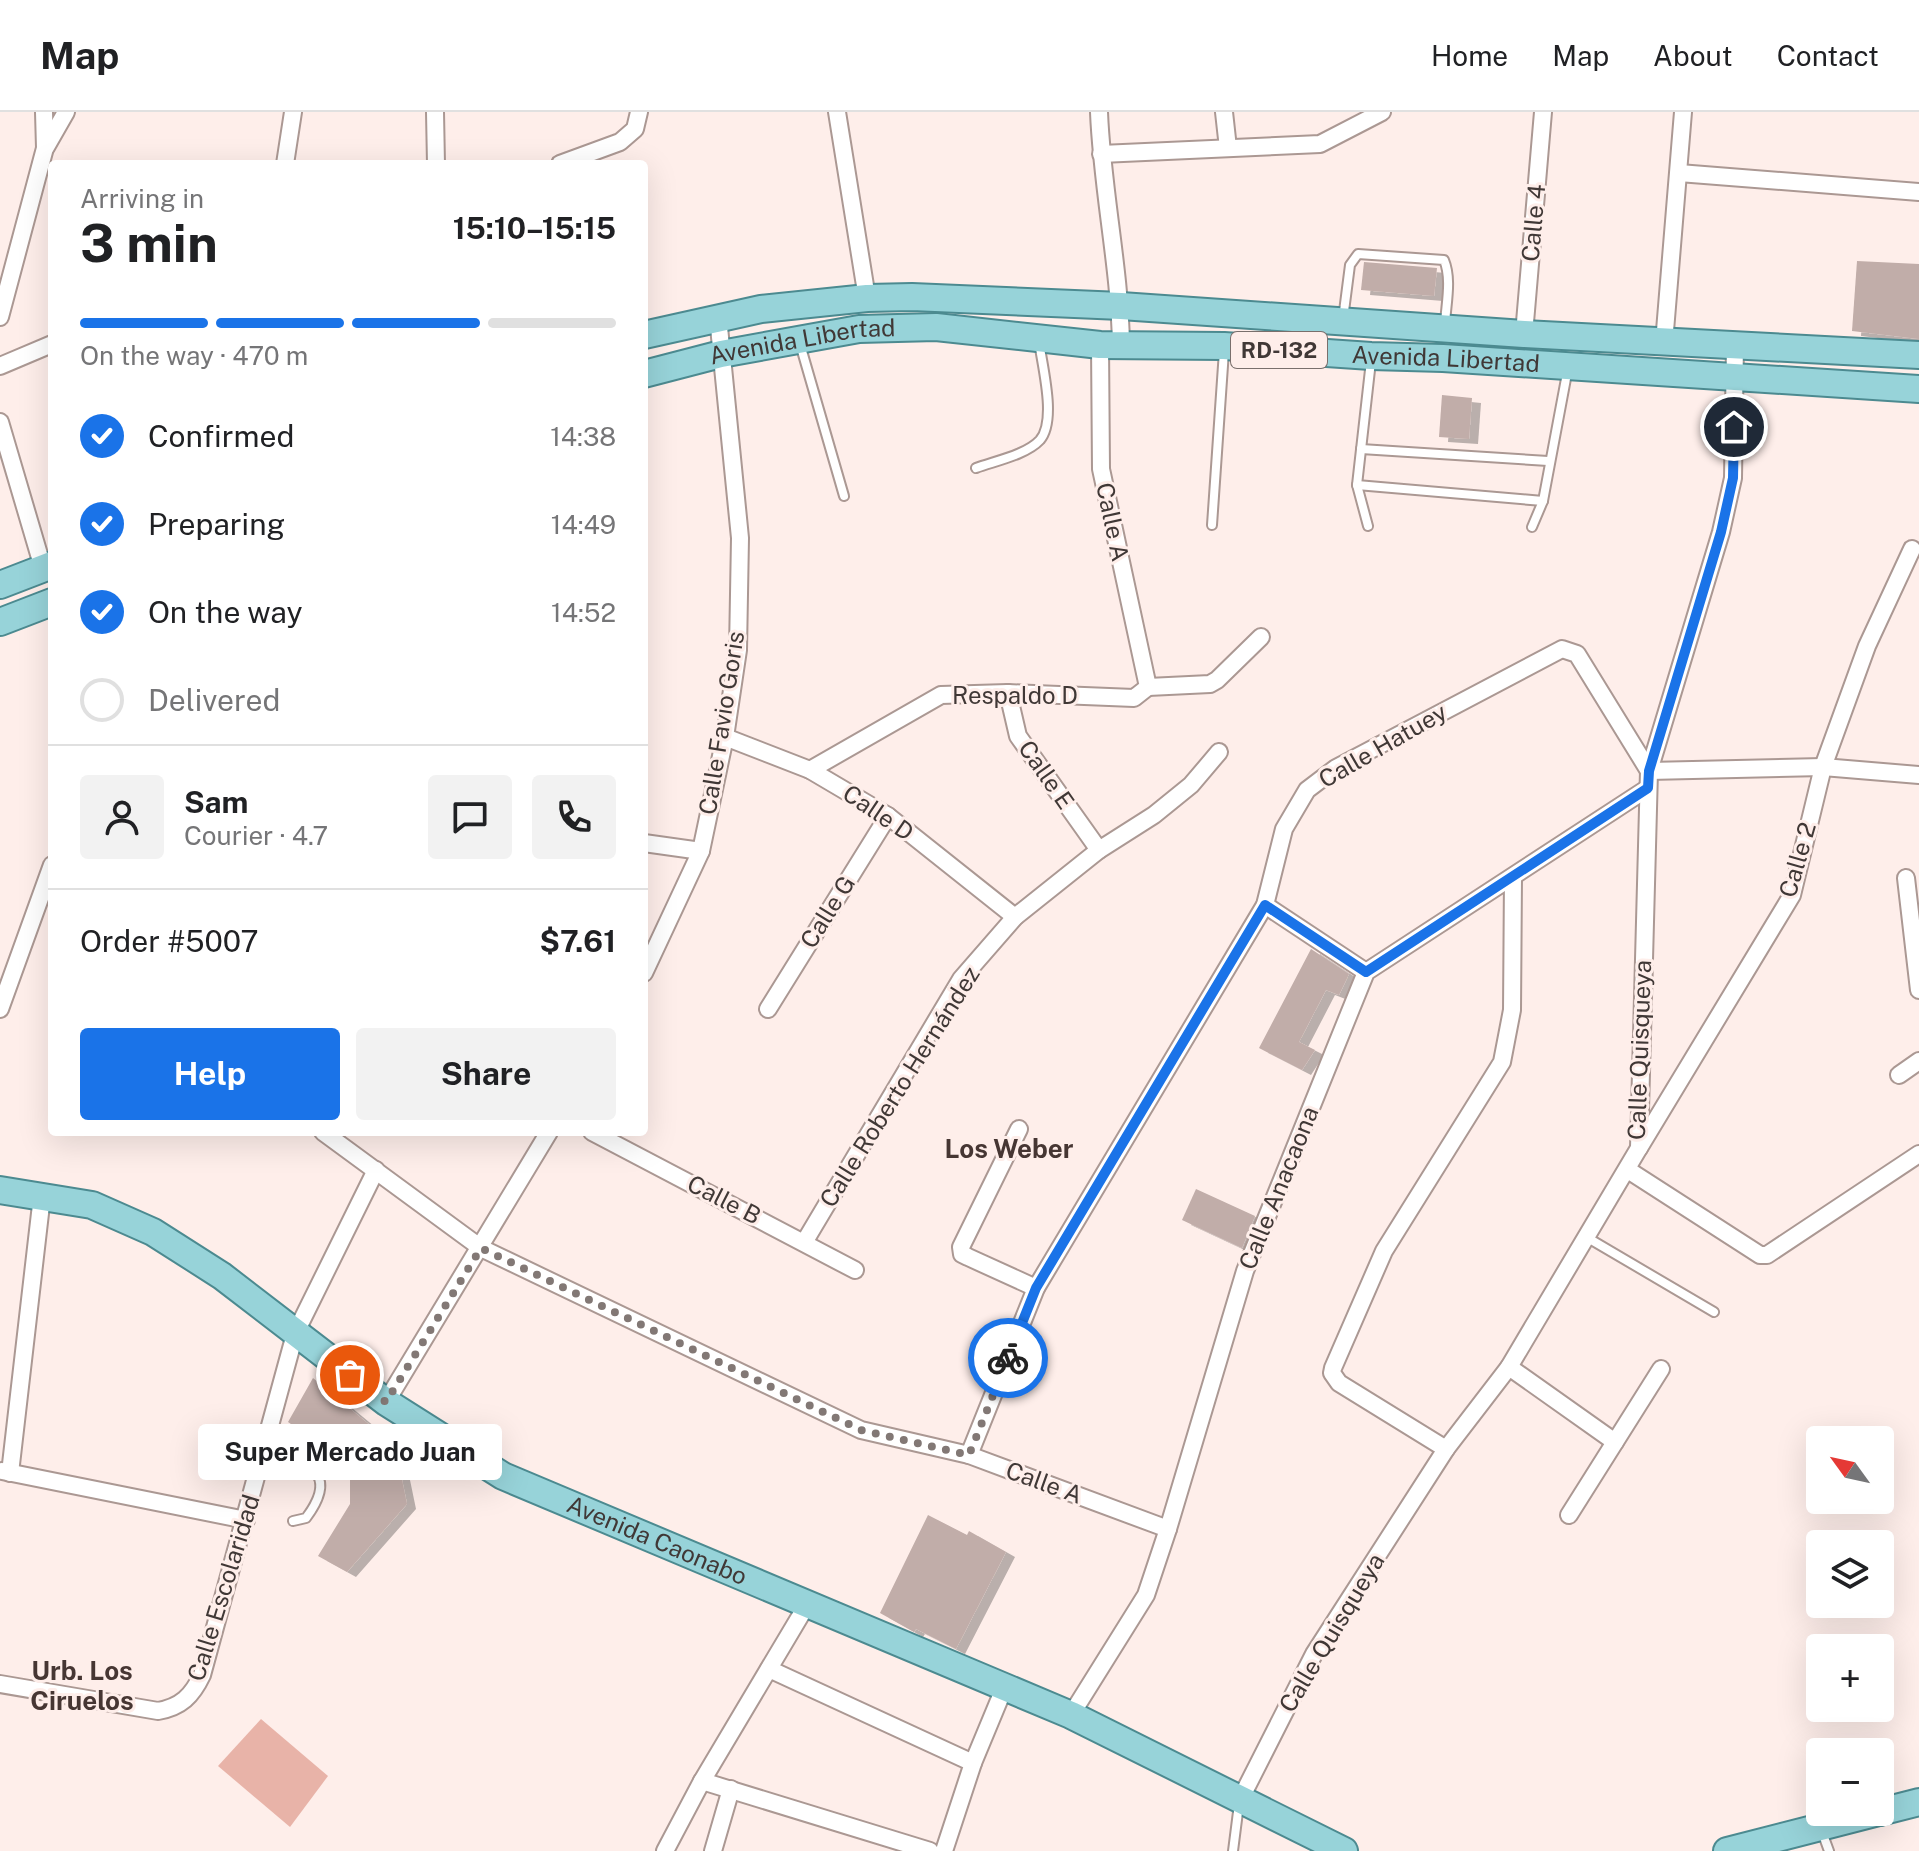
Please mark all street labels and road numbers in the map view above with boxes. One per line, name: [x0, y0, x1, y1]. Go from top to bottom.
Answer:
street label: Calle 4: [1516, 183, 1550, 263]
street label: Avenida Libertad: [706, 313, 896, 370]
road number: RD-132: [1231, 332, 1327, 368]
street label: Avenida Libertad: [1351, 340, 1541, 377]
street label: Calle A: [1091, 480, 1135, 564]
street label: Calle Favio Goris: [693, 629, 749, 817]
street label: Respaldo D: [952, 681, 1078, 709]
street label: Calle Hatuey: [1314, 697, 1452, 793]
street label: Calle E: [1013, 735, 1080, 814]
street label: Calle D: [838, 778, 919, 846]
street label: Calle 2: [1773, 819, 1821, 900]
street label: Calle G: [794, 870, 860, 953]
street label: Calle Quisqueya: [1622, 959, 1656, 1140]
street label: Calle Roberto Hernández: [814, 961, 985, 1212]
street label: Calle Anacaona: [1233, 1102, 1324, 1273]
street label: Calle B: [683, 1169, 766, 1229]
street label: Calle A: [1002, 1455, 1086, 1509]
street label: Avenida Caonabo: [563, 1490, 751, 1590]
street label: Calle Escolaridad: [181, 1491, 265, 1684]
street label: Calle Quisqueya: [1273, 1548, 1390, 1717]

